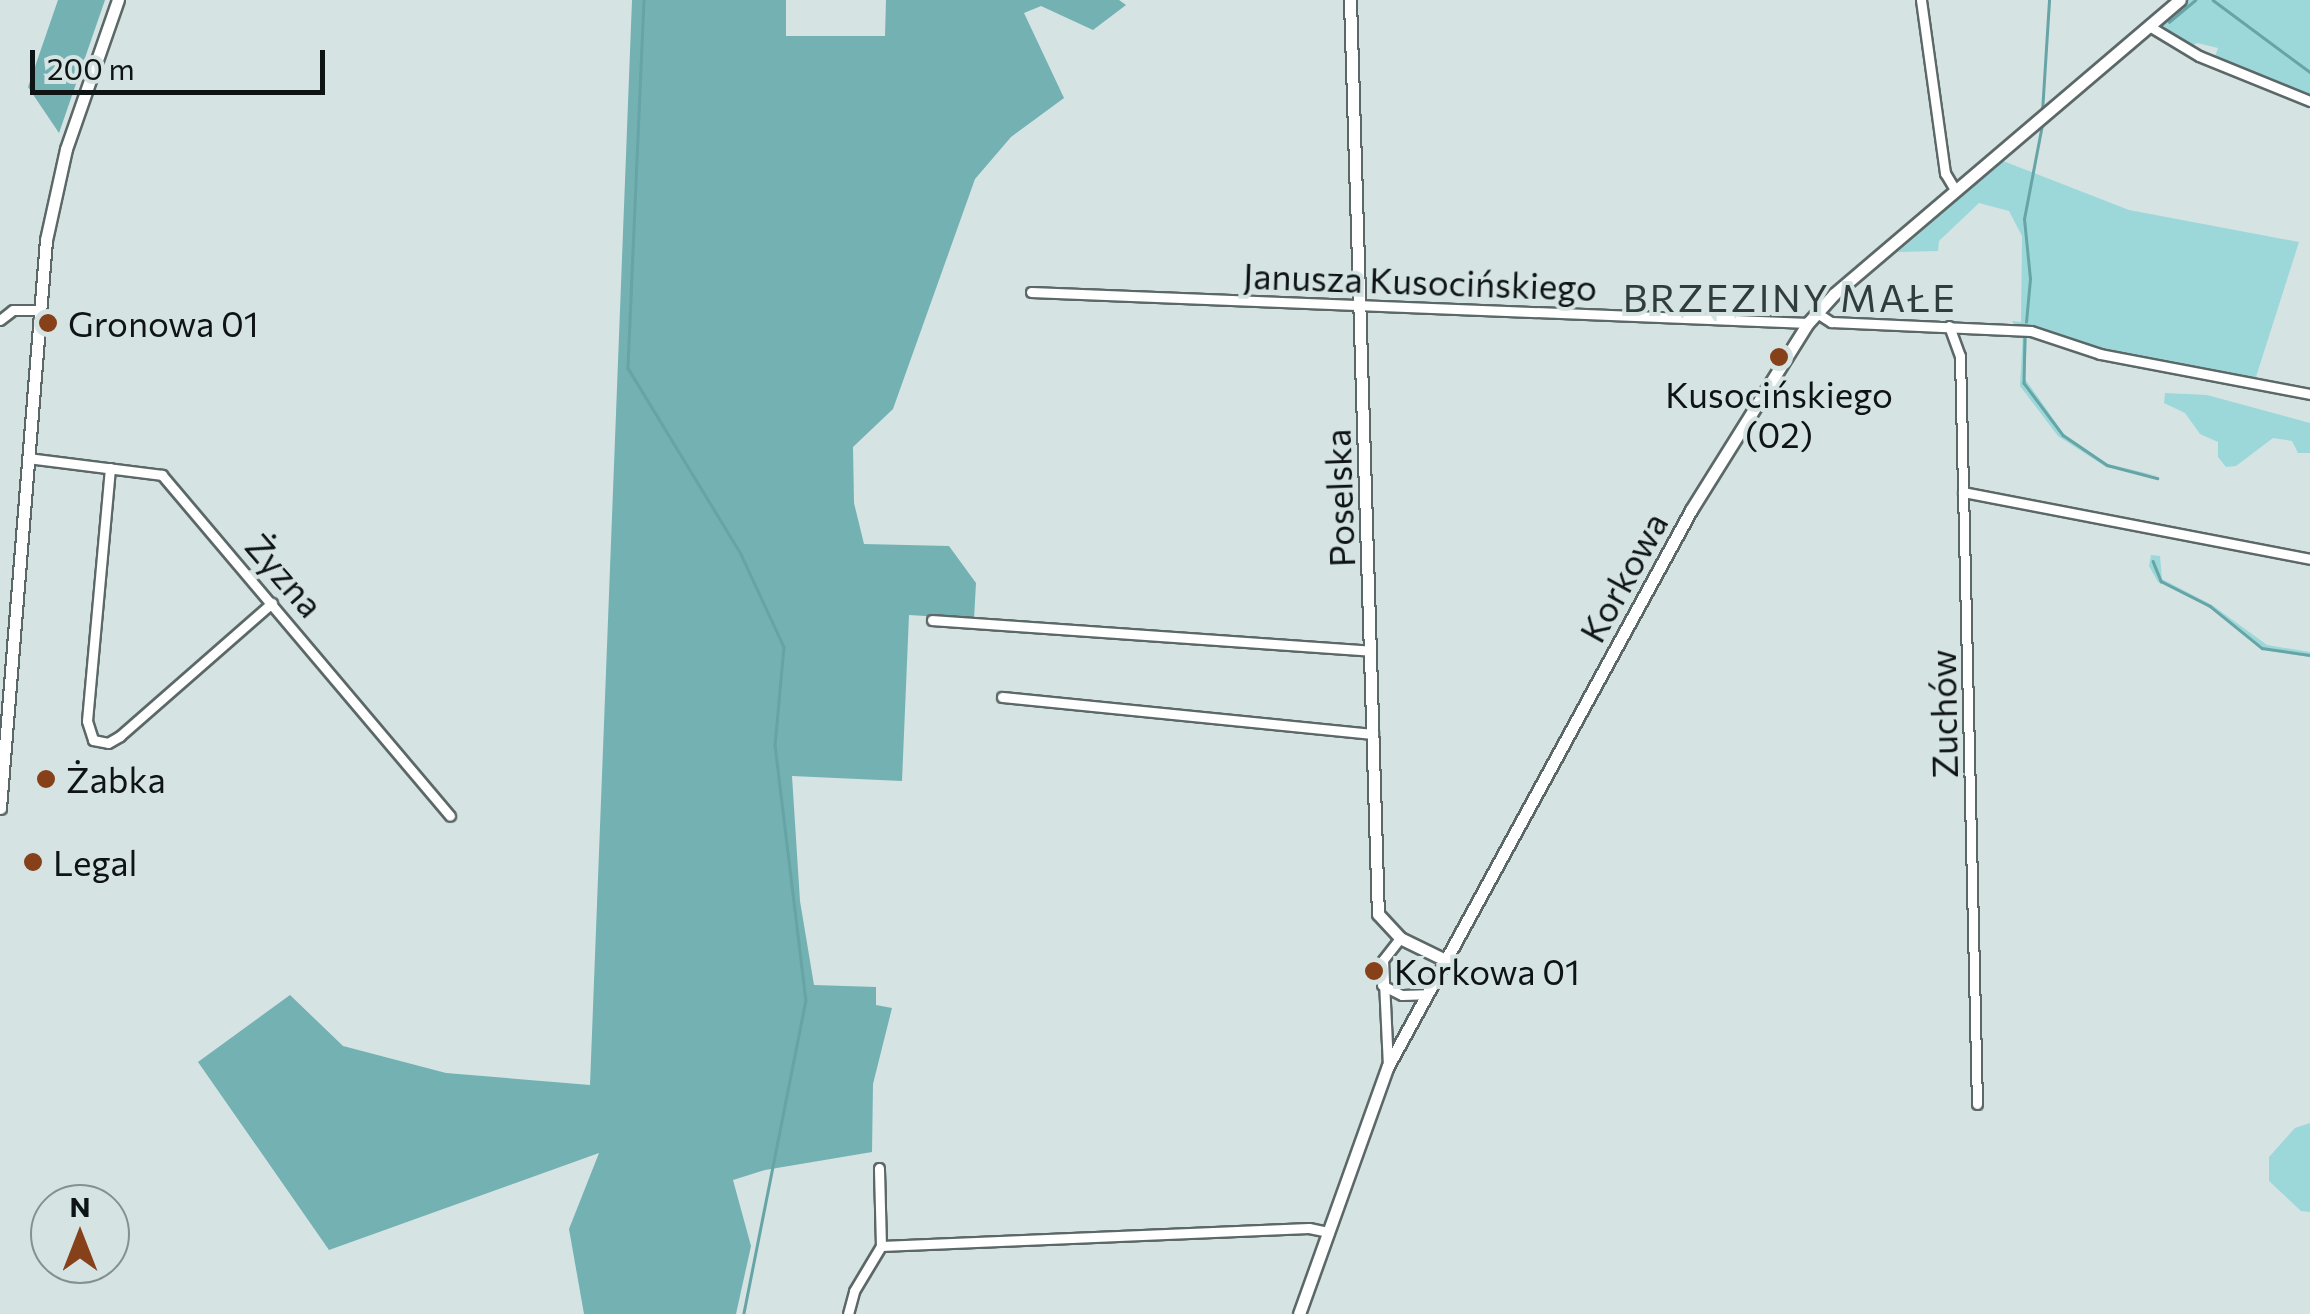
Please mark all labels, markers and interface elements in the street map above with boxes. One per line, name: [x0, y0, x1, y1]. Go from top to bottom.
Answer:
scale bar: [35, 30, 330, 92]
text: 200 m: [47, 49, 135, 86]
street label: Janusza Kusocińskiego: [1242, 254, 1598, 308]
district label: BRZEZINY MAŁE: [1623, 274, 1957, 320]
place label: Gronowa 01: [68, 302, 259, 344]
marker: Gronowa 01: [37, 312, 59, 334]
marker: Kusocińskiego (02): [1768, 346, 1790, 368]
place label: Kusocińskiego (02): [1665, 373, 1893, 455]
street label: Poselska: [1316, 428, 1362, 568]
street label: Korkowa: [1570, 505, 1676, 649]
street label: Żyzna: [238, 525, 332, 625]
street label: Zuchów: [1921, 649, 1965, 779]
place label: Żabka: [66, 758, 166, 800]
marker: Żabka: [35, 768, 57, 790]
place label: Legal: [53, 841, 137, 883]
marker: Legal: [22, 851, 44, 873]
place label: Korkowa 01: [1394, 950, 1580, 992]
marker: Korkowa 01: [1363, 960, 1385, 982]
north arrow: [30, 1184, 130, 1284]
text: N: [70, 1189, 91, 1223]

